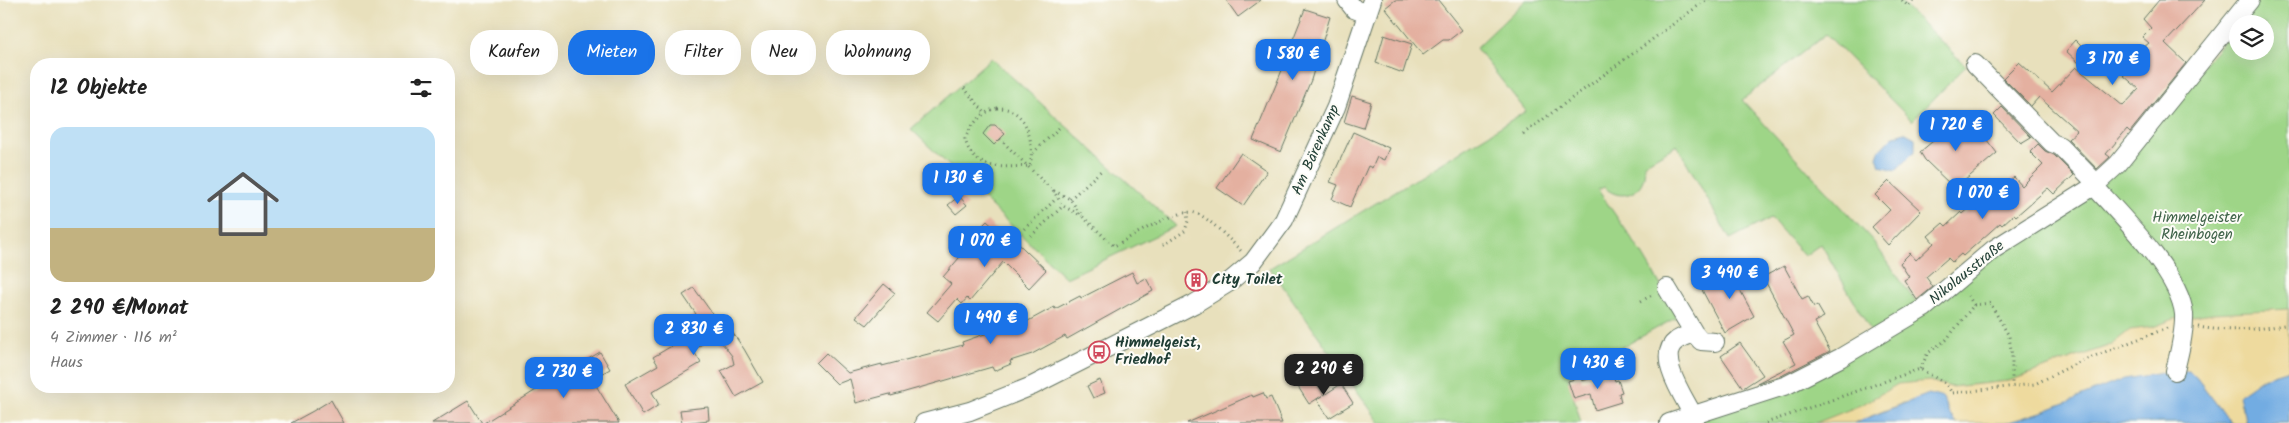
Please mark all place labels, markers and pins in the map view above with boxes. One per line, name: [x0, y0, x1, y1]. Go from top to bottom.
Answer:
pin: 1 580 €: [1247, 38, 1339, 81]
pin: 3 170 €: [2067, 44, 2159, 86]
pin: 1 720 €: [1910, 110, 2002, 152]
pin: 1 130 €: [912, 162, 1004, 205]
pin: 1 070 €: [1937, 178, 2029, 220]
pin: 1 070 €: [939, 226, 1031, 268]
pin: 3 490 €: [1684, 258, 1776, 300]
building icon: City Toilet: [1184, 268, 1208, 292]
place label: City Toilet: [1212, 268, 1283, 292]
pin: 1 490 €: [945, 302, 1037, 345]
pin: 2 830 €: [648, 314, 740, 356]
place label: Himmelgeist, Friedhof: [1115, 331, 1201, 372]
bus stop icon: Himmelgeist, Friedhof: [1087, 340, 1111, 364]
pin: 1 430 €: [1552, 348, 1644, 390]
pin: 2 290 €: [1278, 354, 1370, 396]
pin: 2 730 €: [518, 356, 610, 399]

